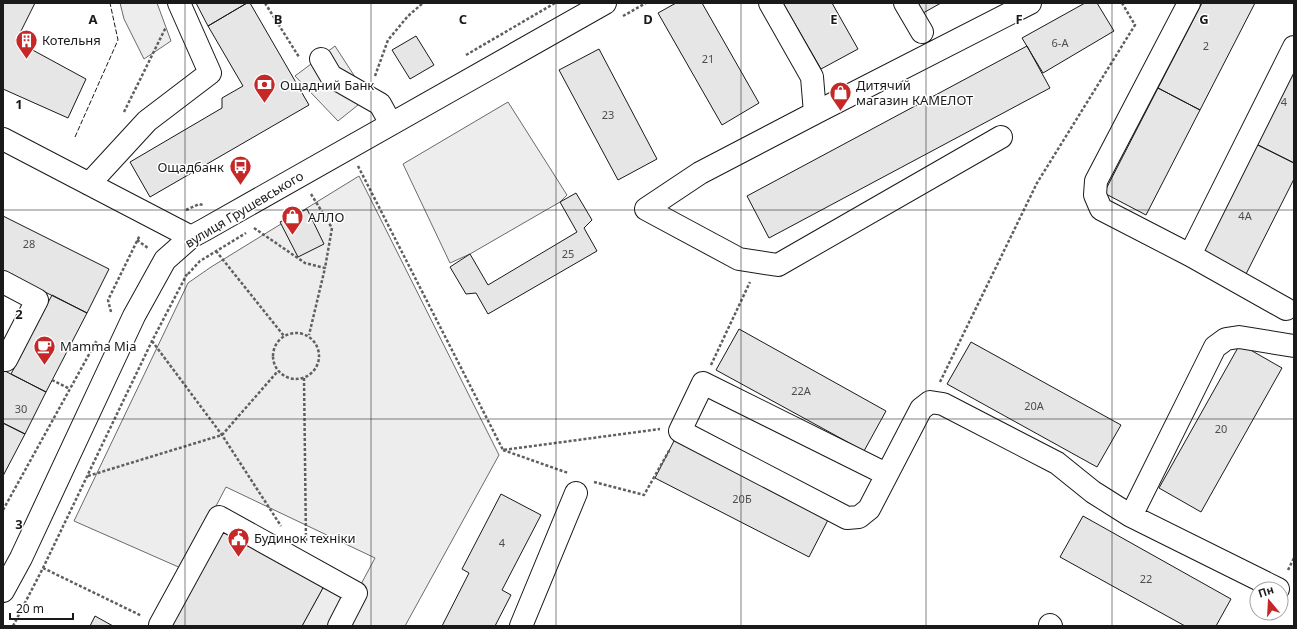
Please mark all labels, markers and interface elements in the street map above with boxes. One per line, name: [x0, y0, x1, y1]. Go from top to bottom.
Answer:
text: A: [89, 10, 98, 28]
text: B: [274, 10, 282, 28]
text: C: [459, 10, 467, 28]
text: D: [643, 10, 653, 28]
text: E: [830, 10, 838, 28]
text: F: [1015, 10, 1023, 28]
text: G: [1199, 10, 1209, 28]
building icon: Котельня: [14, 27, 40, 60]
place label: Котельня: [42, 31, 101, 49]
house number: 6-А: [1052, 35, 1069, 50]
house number: 2: [1203, 38, 1209, 53]
house number: 21: [702, 51, 714, 66]
bank icon: Ощадний Банк: [252, 72, 278, 105]
place label: Ощадний Банк: [280, 76, 374, 94]
place label: Дитячий магазин КАМЕЛОТ: [856, 76, 974, 109]
shop icon: Дитячий магазин КАМЕЛОТ: [828, 79, 854, 112]
house number: 4: [1281, 94, 1288, 109]
text: 1: [15, 95, 23, 113]
house number: 23: [602, 107, 614, 122]
bus stop icon: Ощадбанк: [227, 154, 253, 187]
place label: Ощадбанк: [157, 158, 224, 176]
street label: вулиця Грушевського: [181, 166, 307, 252]
shop icon: АЛЛО: [279, 204, 305, 237]
place label: АЛЛО: [308, 208, 344, 226]
house number: 4А: [1238, 208, 1253, 223]
house number: 28: [23, 236, 35, 251]
house number: 25: [562, 246, 574, 261]
text: 2: [15, 305, 23, 323]
cafe icon: Mamma Mia: [31, 333, 57, 366]
place label: Mamma Mia: [60, 337, 137, 355]
house number: 22А: [791, 383, 812, 398]
house number: 20А: [1024, 398, 1045, 413]
house number: 30: [15, 401, 27, 416]
house number: 20: [1215, 421, 1227, 436]
house number: 20Б: [732, 491, 752, 506]
text: 3: [15, 515, 23, 533]
public building icon: Будинок техніки: [226, 525, 252, 558]
place label: Будинок техніки: [254, 529, 356, 547]
house number: 4: [499, 535, 506, 550]
house number: 22: [1140, 571, 1152, 586]
north arrow: [1249, 581, 1289, 621]
text: Пн: [1256, 581, 1275, 601]
scale bar: [10, 595, 73, 621]
text: 20 m: [16, 600, 44, 617]

